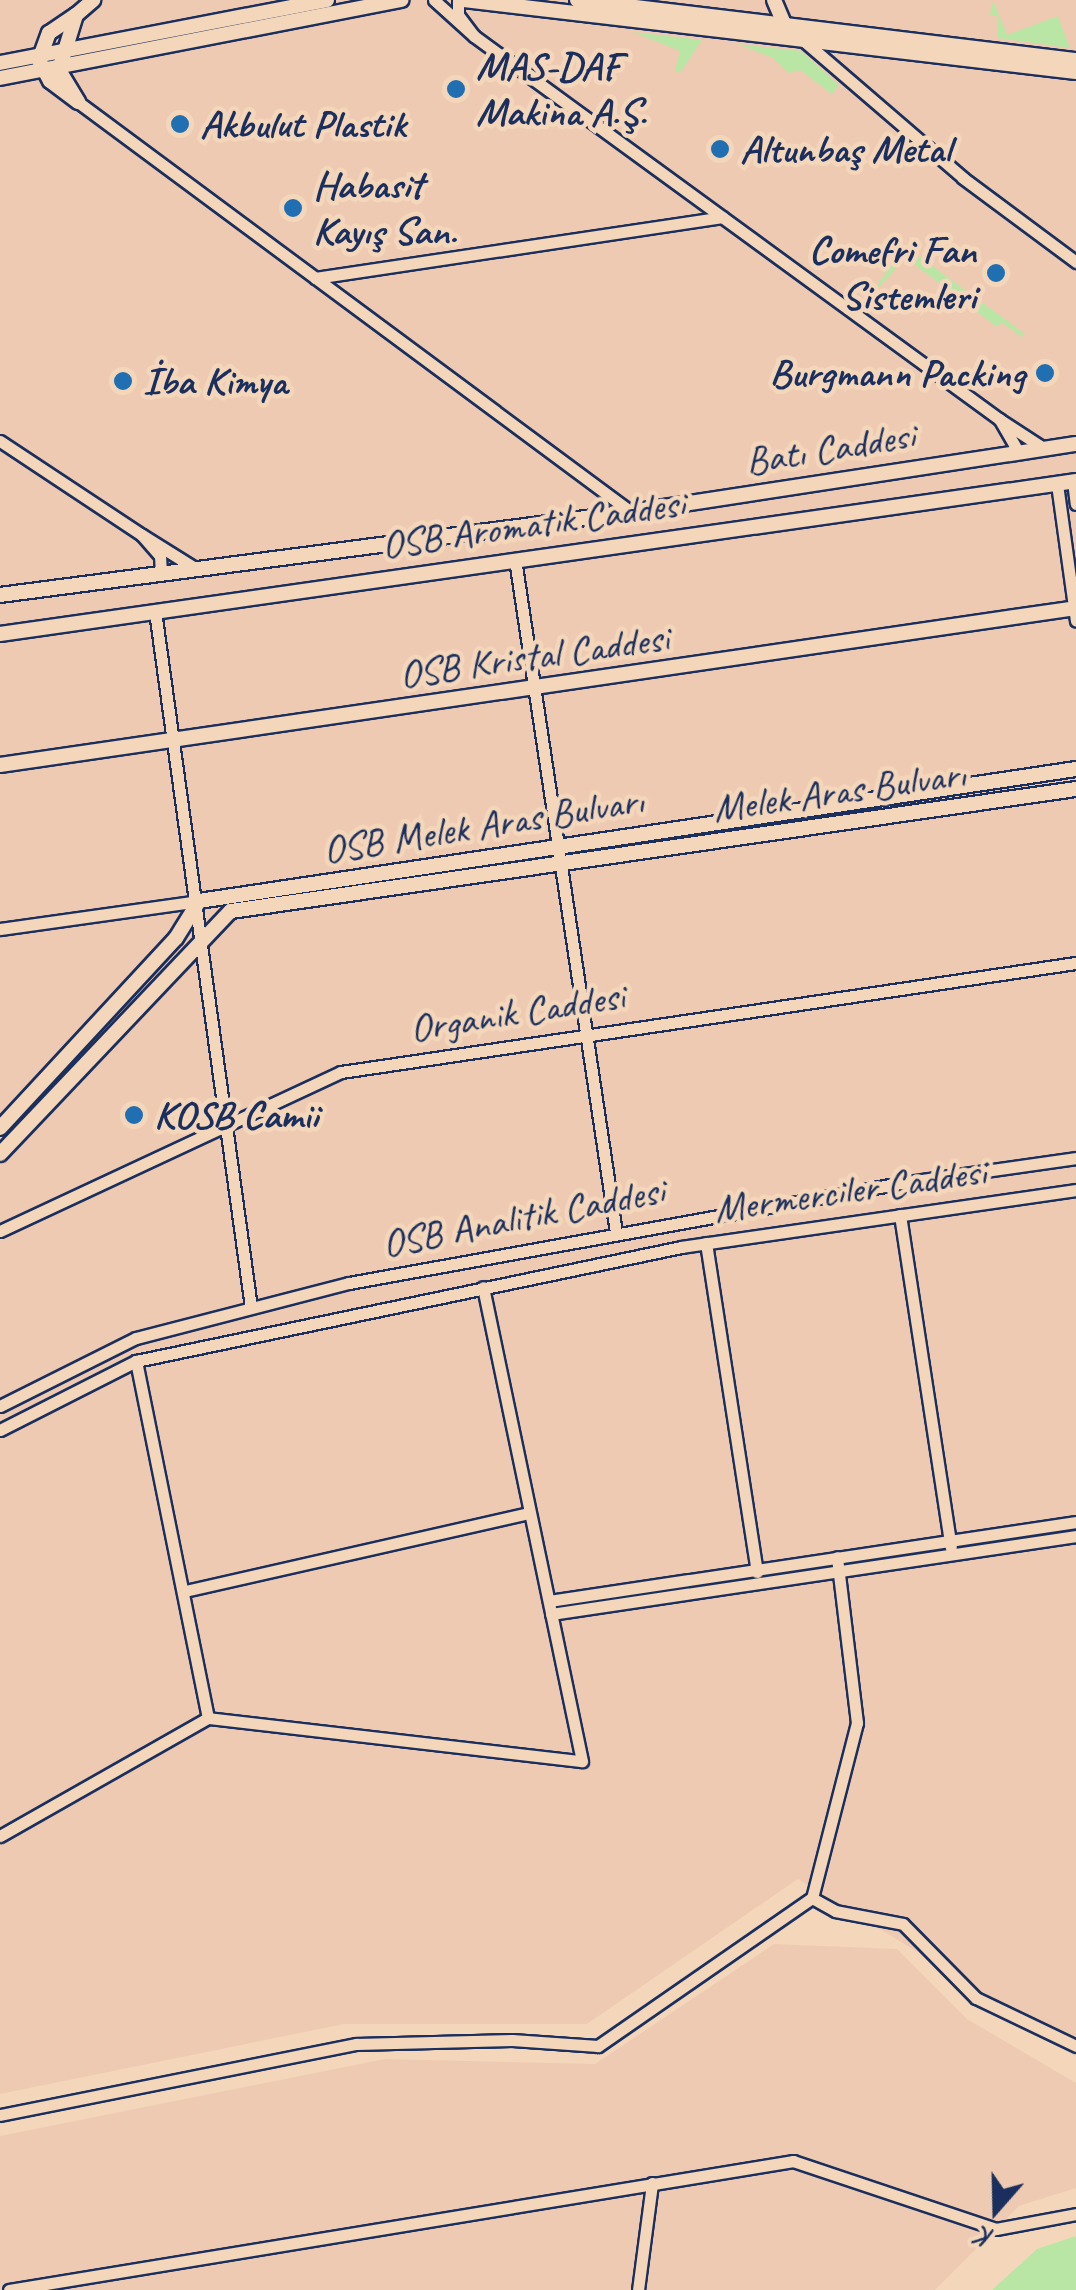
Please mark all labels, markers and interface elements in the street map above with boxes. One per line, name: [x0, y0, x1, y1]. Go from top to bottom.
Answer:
place label: MAS-DAF Makina A.Ş.: [476, 42, 646, 136]
marker: MAS-DAF Makina A.Ş.: [445, 78, 467, 100]
place label: Akbulut Plastik: [200, 100, 407, 148]
marker: Akbulut Plastik: [169, 113, 191, 135]
place label: Altunbaş Metal: [740, 125, 951, 173]
marker: Altunbaş Metal: [709, 138, 731, 160]
place label: Habasit Kayış San.: [313, 161, 457, 255]
marker: Habasit Kayış San.: [282, 197, 304, 219]
place label: Comefri Fan Sistemleri: [809, 226, 976, 320]
marker: Comefri Fan Sistemleri: [985, 262, 1007, 284]
place label: Burgmann Packing: [770, 349, 1025, 397]
place label: İba Kimya: [143, 357, 285, 405]
marker: Burgmann Packing: [1034, 362, 1056, 384]
marker: İba Kimya: [112, 370, 134, 392]
street label: Batı Caddesi: [742, 411, 918, 485]
street label: OSB Aromatik Caddesi: [379, 479, 687, 569]
street label: OSB Kristal Caddesi: [396, 613, 672, 699]
street label: Melek Aras Bulvarı: [709, 750, 969, 832]
street label: OSB Melek Aras Bulvarı: [319, 776, 647, 874]
street label: Organik Caddesi: [406, 971, 628, 1053]
place label: KOSB Camii: [154, 1091, 318, 1139]
marker: KOSB Camii: [123, 1104, 145, 1126]
street label: Mermerciler Caddesi: [710, 1147, 990, 1233]
street label: OSB Analitik Caddesi: [378, 1166, 668, 1268]
north arrow: [946, 2160, 1046, 2260]
text: K: [973, 2220, 998, 2258]

